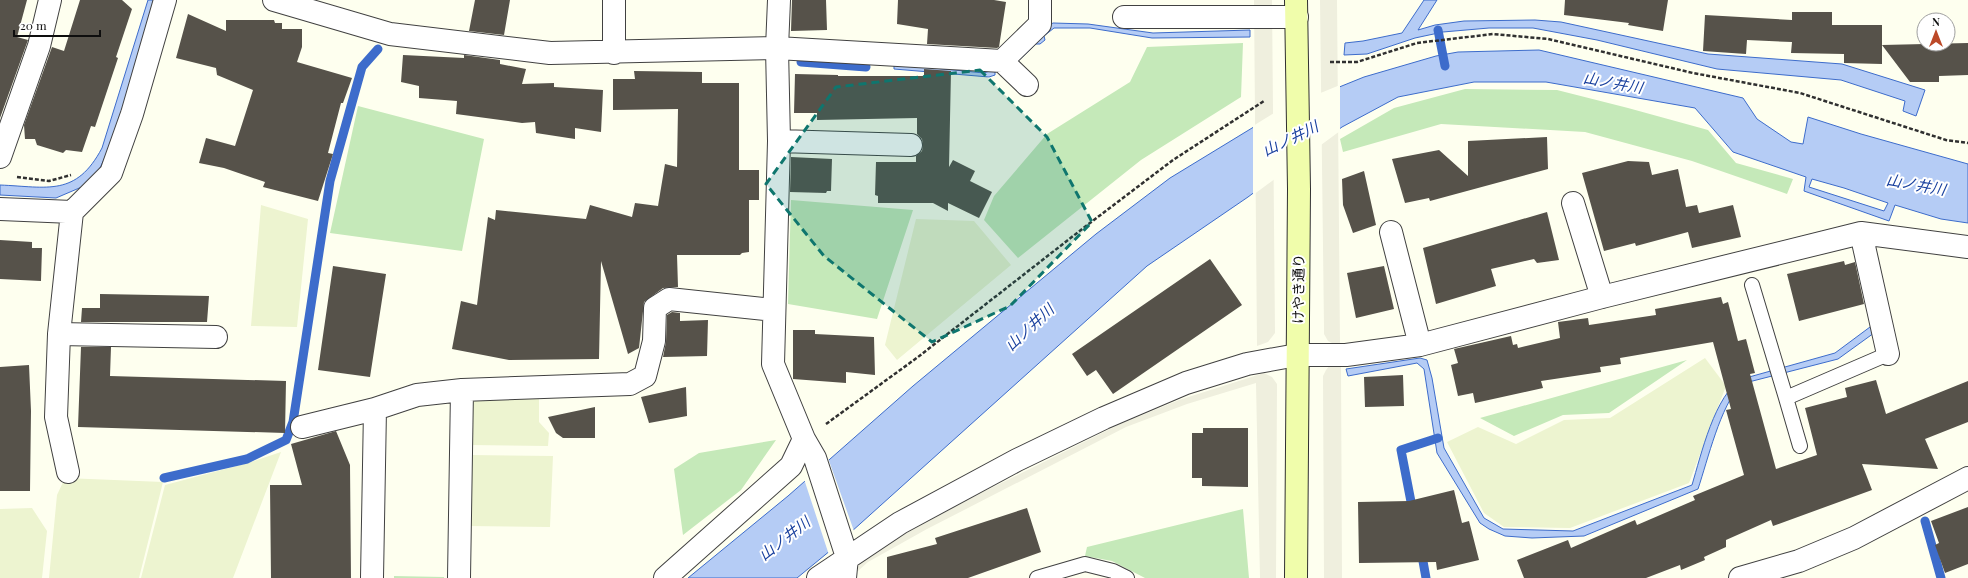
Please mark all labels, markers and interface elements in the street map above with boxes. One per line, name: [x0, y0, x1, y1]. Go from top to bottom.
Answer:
scale bar: [14, 12, 100, 38]
north arrow: [1916, 12, 1956, 52]
text: N: [1932, 14, 1940, 29]
text: 20 m: [20, 17, 47, 33]
water label: 山ノ井川: [1582, 67, 1646, 97]
water label: 山ノ井川: [1259, 115, 1323, 160]
water label: 山ノ井川: [1885, 169, 1949, 199]
street label: けやき通り: [1288, 254, 1308, 324]
water label: 山ノ井川: [1000, 298, 1059, 355]
water label: 山ノ井川: [754, 510, 815, 564]

